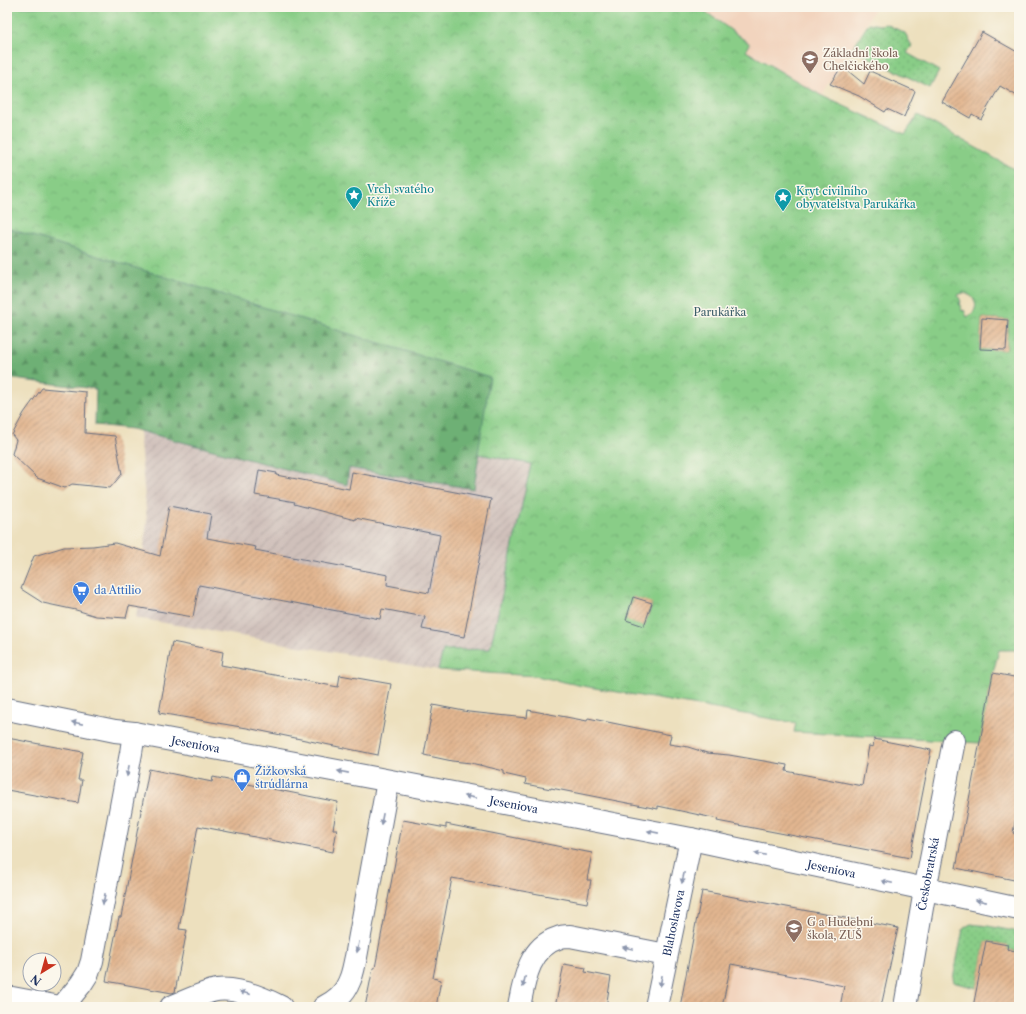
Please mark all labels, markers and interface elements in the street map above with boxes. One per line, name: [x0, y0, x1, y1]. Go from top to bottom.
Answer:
place label: Základní škola Chelčického: [823, 46, 898, 73]
school or university icon: Základní škola Chelčického: [800, 49, 820, 74]
place label: Vrch svatého Kříže: [366, 182, 434, 209]
place label: Kryt civilního obyvatelstva Parukářka: [796, 184, 916, 211]
place icon: Vrch svatého Kříže: [344, 185, 364, 210]
place icon: Kryt civilního obyvatelstva Parukářka: [773, 187, 793, 212]
park label: Parukářka: [694, 305, 747, 319]
supermarket icon: da Attilio: [71, 580, 91, 605]
place label: da Attilio: [94, 583, 142, 597]
one-way arrow: [71, 720, 83, 726]
street label: Jeseniova: [168, 733, 221, 756]
place label: Žižkovská štrúdlárna: [255, 764, 308, 791]
one-way arrow: [125, 765, 131, 777]
shop icon: Žižkovská štrúdlárna: [232, 767, 252, 792]
one-way arrow: [337, 768, 349, 774]
one-way arrow: [464, 793, 476, 799]
street label: Jeseniova: [487, 793, 540, 816]
one-way arrow: [378, 813, 384, 825]
one-way arrow: [647, 829, 659, 835]
street label: Českobratrská: [914, 836, 942, 912]
one-way arrow: [754, 851, 766, 857]
street label: Jeseniova: [804, 857, 857, 881]
one-way arrow: [680, 871, 686, 884]
one-way arrow: [881, 878, 893, 884]
street label: Blahoslavova: [660, 888, 687, 957]
one-way arrow: [100, 893, 106, 905]
one-way arrow: [975, 898, 987, 904]
place label: G a Hudební škola, ZUŠ: [807, 915, 874, 942]
school or university icon: G a Hudební škola, ZUŠ: [784, 918, 804, 943]
one-way arrow: [354, 941, 360, 953]
one-way arrow: [622, 944, 634, 950]
north arrow: [22, 952, 62, 992]
text: N: [28, 971, 44, 988]
one-way arrow: [658, 975, 664, 987]
one-way arrow: [521, 976, 527, 988]
one-way arrow: [239, 990, 251, 996]

